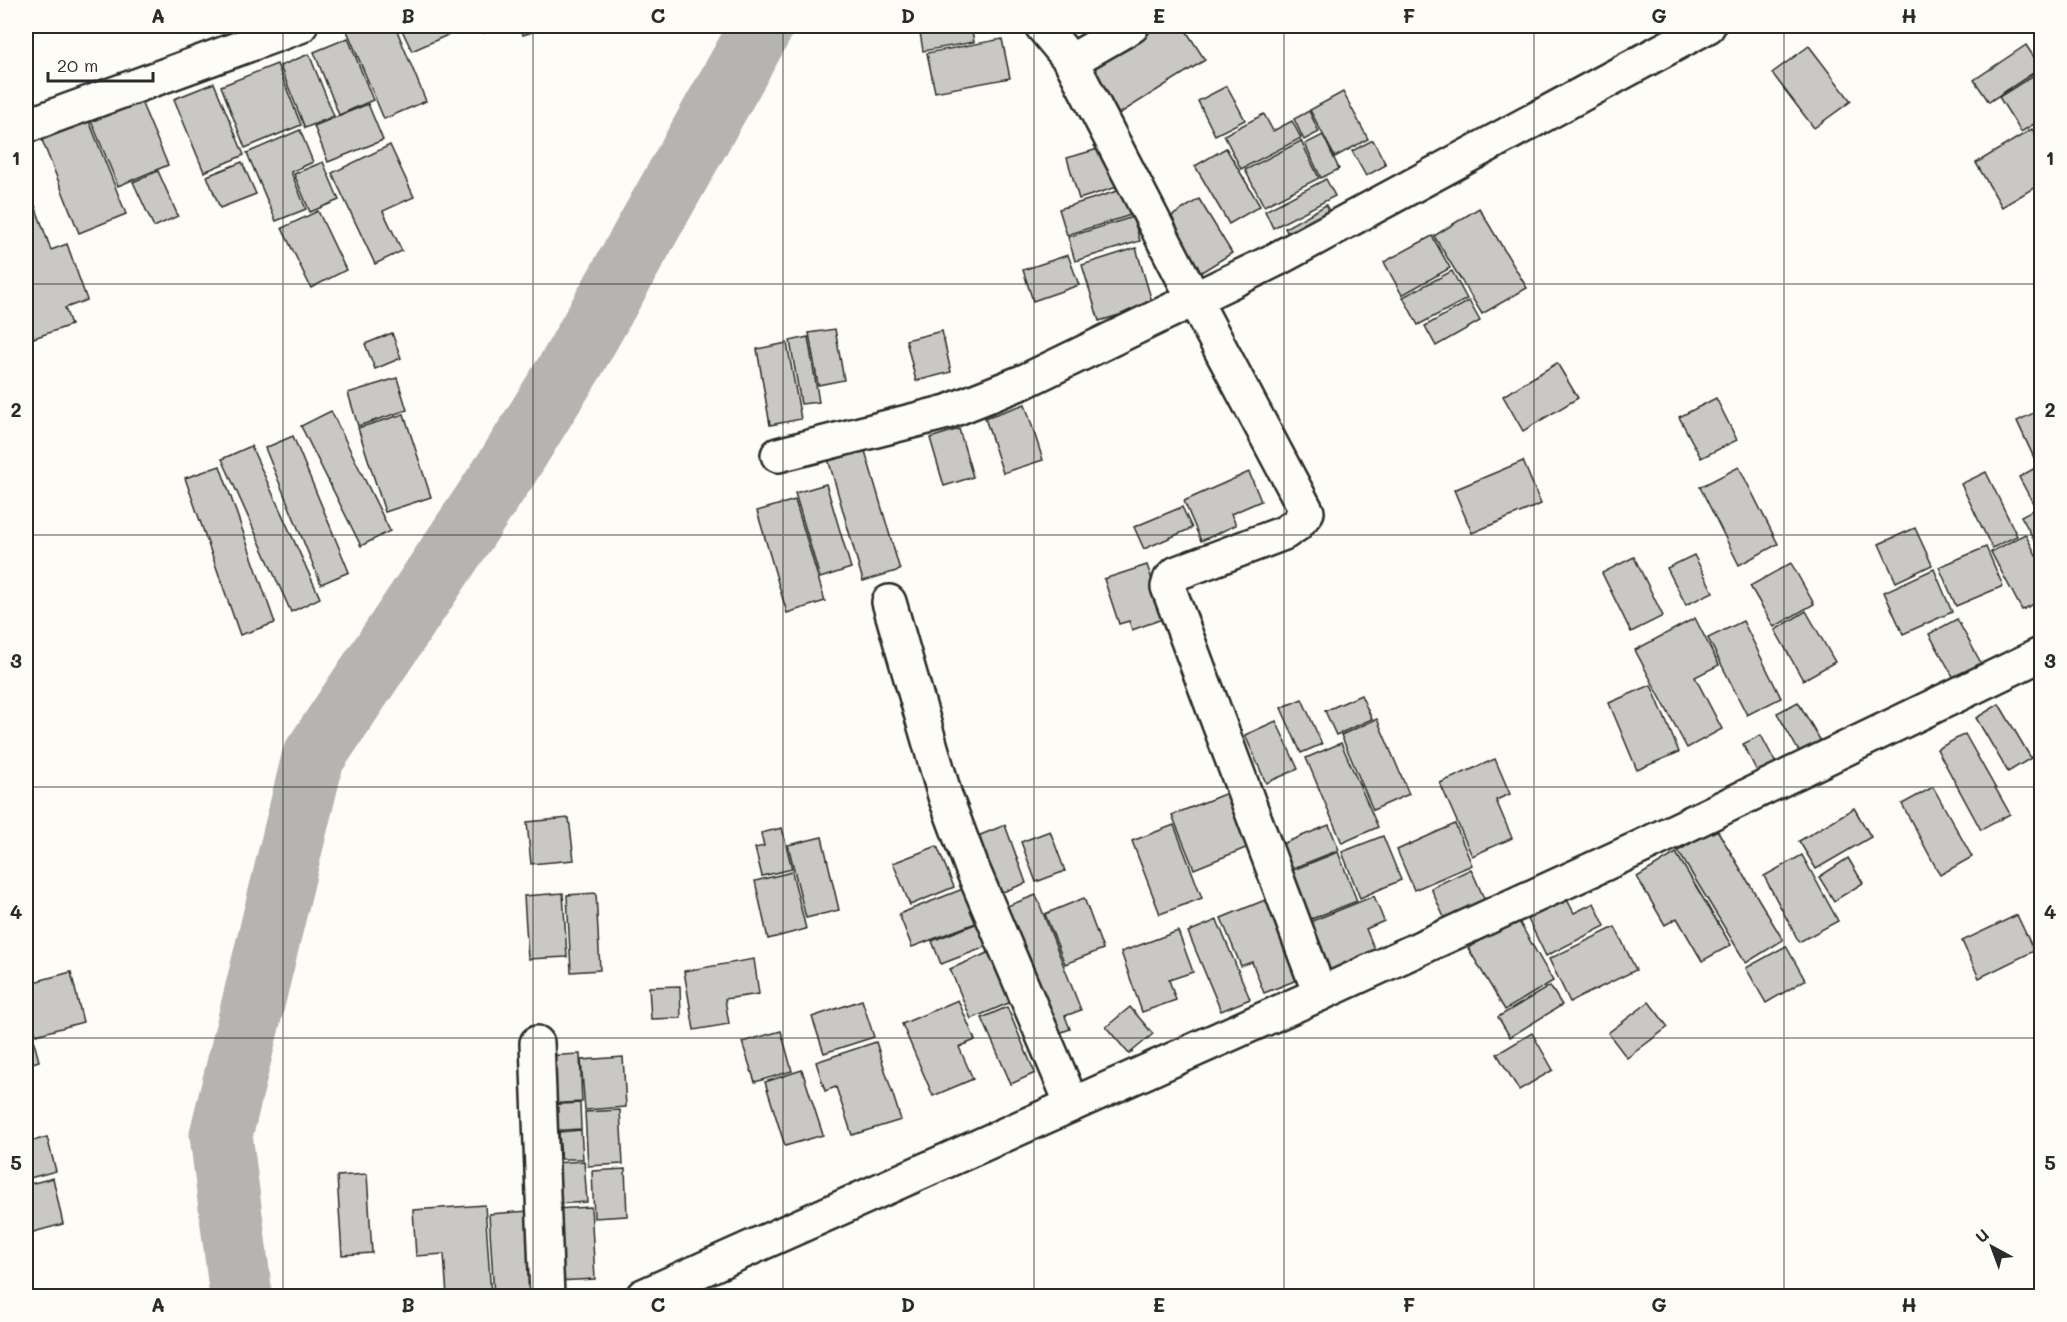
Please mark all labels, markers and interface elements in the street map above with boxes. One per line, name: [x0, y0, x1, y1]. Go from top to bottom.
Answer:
text: A: [151, 2, 165, 28]
text: B: [401, 2, 415, 28]
text: C: [651, 2, 666, 28]
text: D: [901, 2, 915, 28]
text: E: [1153, 2, 1165, 28]
text: F: [1403, 2, 1416, 28]
text: G: [1651, 2, 1667, 28]
text: H: [1901, 2, 1917, 28]
scale bar: [48, 45, 153, 83]
text: 20 m: [57, 53, 98, 77]
text: 1: [12, 144, 20, 170]
text: 1: [2046, 144, 2054, 170]
text: 2: [10, 396, 22, 422]
text: 2: [2044, 396, 2056, 422]
text: 3: [10, 647, 22, 673]
text: 3: [2044, 647, 2056, 673]
text: 4: [10, 898, 23, 924]
text: 4: [2044, 898, 2057, 924]
text: 5: [10, 1149, 22, 1175]
text: 5: [2044, 1149, 2056, 1175]
north arrow: [1962, 1217, 2022, 1277]
text: U: [1971, 1224, 1993, 1247]
text: A: [151, 1291, 165, 1317]
text: B: [401, 1291, 415, 1317]
text: C: [651, 1291, 666, 1317]
text: D: [901, 1291, 915, 1317]
text: E: [1153, 1291, 1165, 1317]
text: F: [1403, 1291, 1416, 1317]
text: G: [1651, 1291, 1667, 1317]
text: H: [1901, 1291, 1917, 1317]

